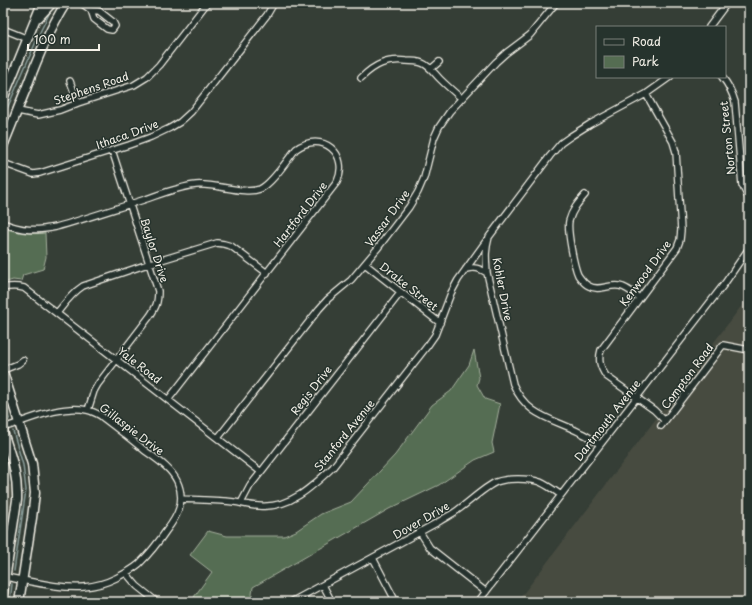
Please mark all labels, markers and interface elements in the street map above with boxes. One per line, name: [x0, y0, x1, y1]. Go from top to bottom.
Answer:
scale bar: [28, 26, 99, 52]
legend: [596, 26, 726, 78]
text: 100 m: [34, 30, 71, 48]
text: Road: [632, 32, 661, 50]
text: Park: [632, 52, 659, 70]
street label: Stephens Road: [51, 67, 131, 109]
street label: Norton Street: [715, 100, 739, 176]
street label: Ithaca Drive: [93, 115, 161, 153]
street label: Hartford Drive: [269, 178, 331, 250]
street label: Vassar Drive: [360, 186, 414, 250]
street label: Baylor Drive: [137, 215, 174, 285]
street label: Kenwood Drive: [615, 236, 675, 310]
street label: Kohler Drive: [489, 256, 517, 322]
street label: Drake Street: [376, 258, 442, 315]
street label: Compton Road: [657, 340, 717, 412]
street label: Yale Road: [114, 342, 166, 388]
street label: Regis Drive: [286, 361, 336, 418]
street label: Dartmouth Avenue: [570, 376, 644, 464]
street label: Stanford Avenue: [310, 395, 378, 475]
street label: Gillaspie Drive: [96, 399, 168, 459]
street label: Dover Drive: [390, 497, 453, 543]

